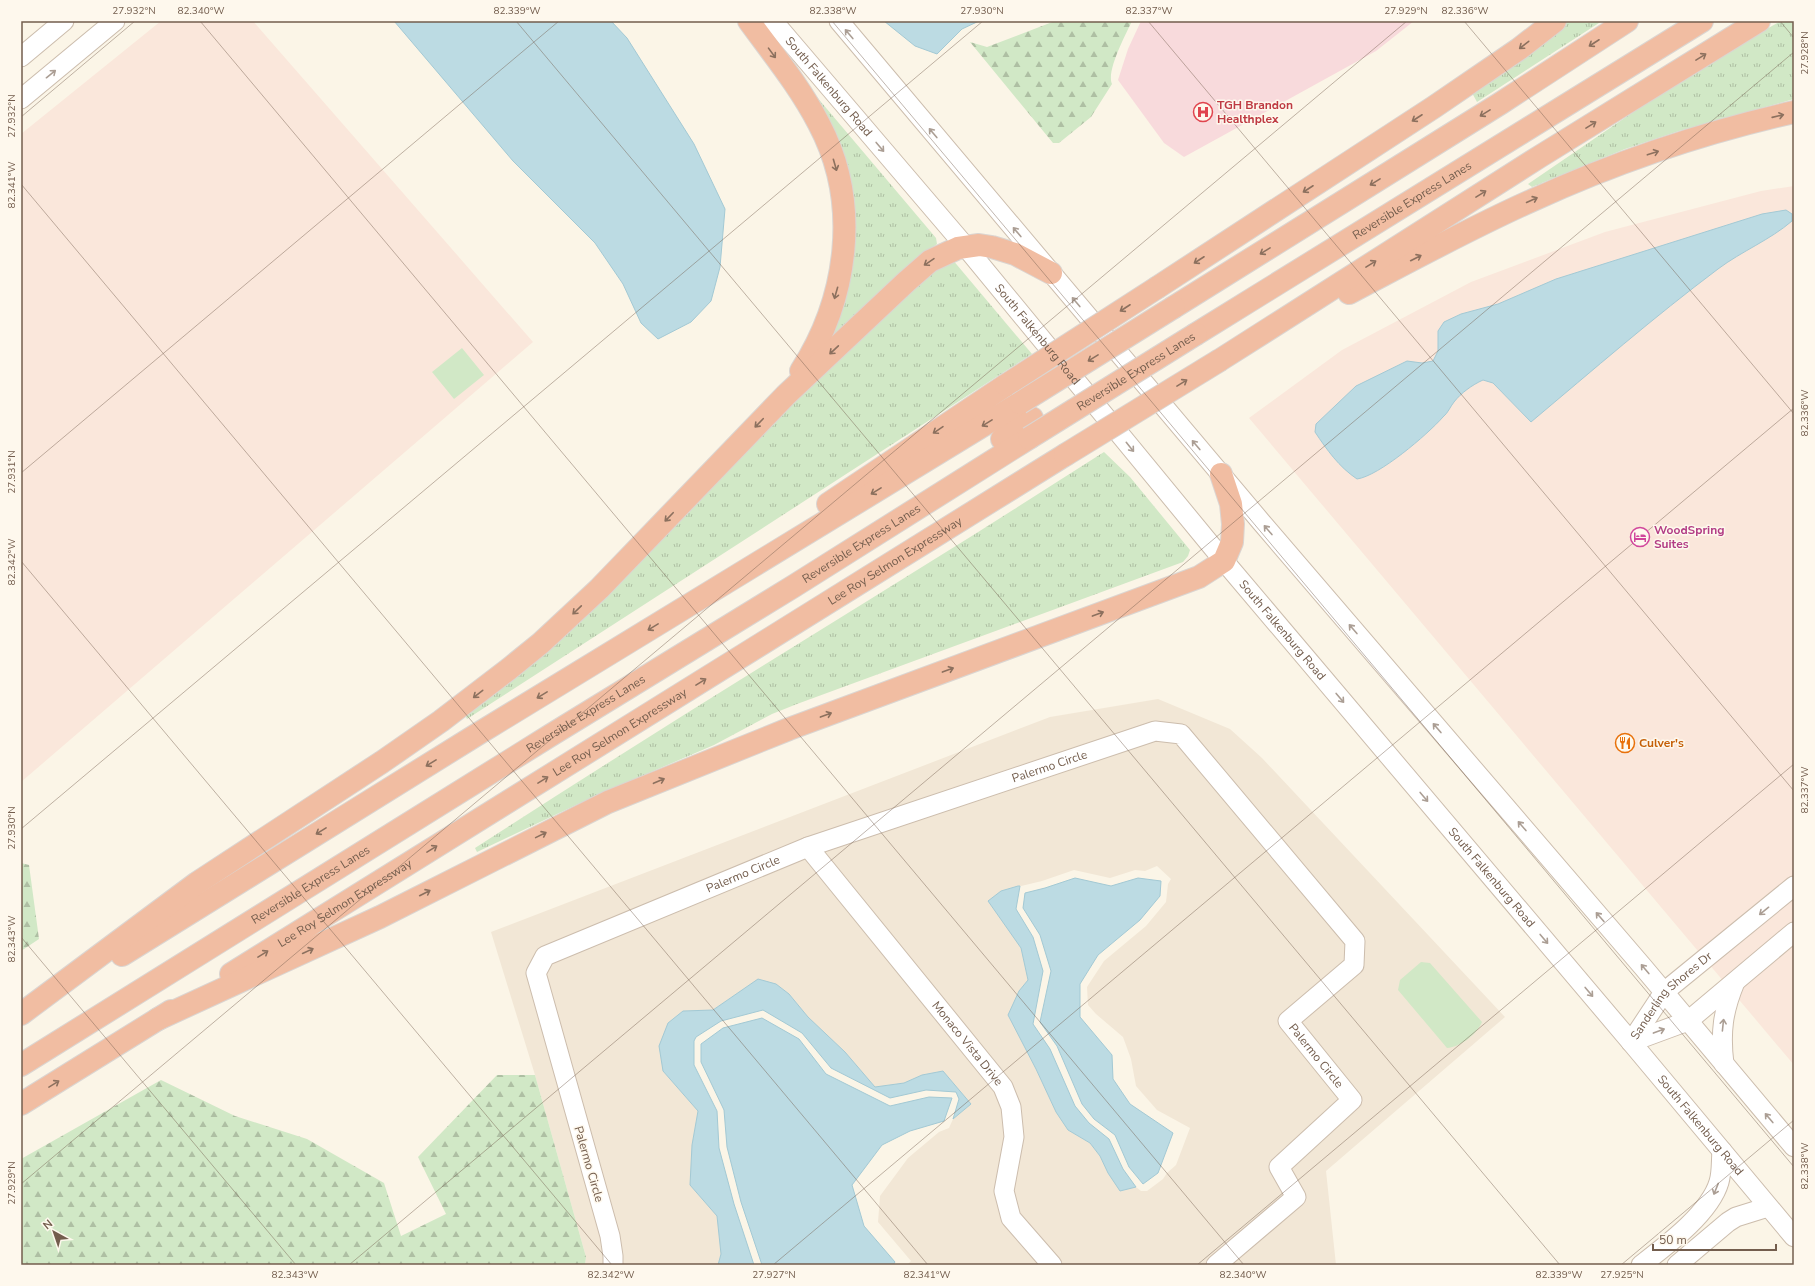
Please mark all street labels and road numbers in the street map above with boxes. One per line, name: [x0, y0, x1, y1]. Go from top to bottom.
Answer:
street label: South Falkenburg Road: [782, 33, 876, 140]
street label: Reversible Express Lanes: [1350, 157, 1475, 243]
street label: South Falkenburg Road: [991, 280, 1084, 388]
street label: Reversible Express Lanes: [1074, 328, 1199, 414]
street label: Reversible Express Lanes: [799, 500, 924, 587]
street label: Lee Roy Selmon Expressway: [825, 513, 966, 609]
street label: South Falkenburg Road: [1235, 577, 1329, 683]
street label: Reversible Express Lanes: [523, 671, 648, 757]
street label: Lee Roy Selmon Expressway: [550, 684, 691, 780]
street label: Palermo Circle: [1010, 746, 1089, 786]
street label: South Falkenburg Road: [1445, 824, 1539, 931]
street label: Reversible Express Lanes: [248, 842, 373, 928]
street label: Palermo Circle: [704, 852, 782, 896]
street label: Lee Roy Selmon Expressway: [275, 855, 416, 951]
street label: Sanderling Shores Dr: [1627, 948, 1716, 1043]
street label: Monaco Vista Drive: [928, 998, 1007, 1089]
street label: Palermo Circle: [1285, 1020, 1347, 1091]
street label: South Falkenburg Road: [1654, 1071, 1747, 1179]
street label: Palermo Circle: [571, 1124, 607, 1204]

